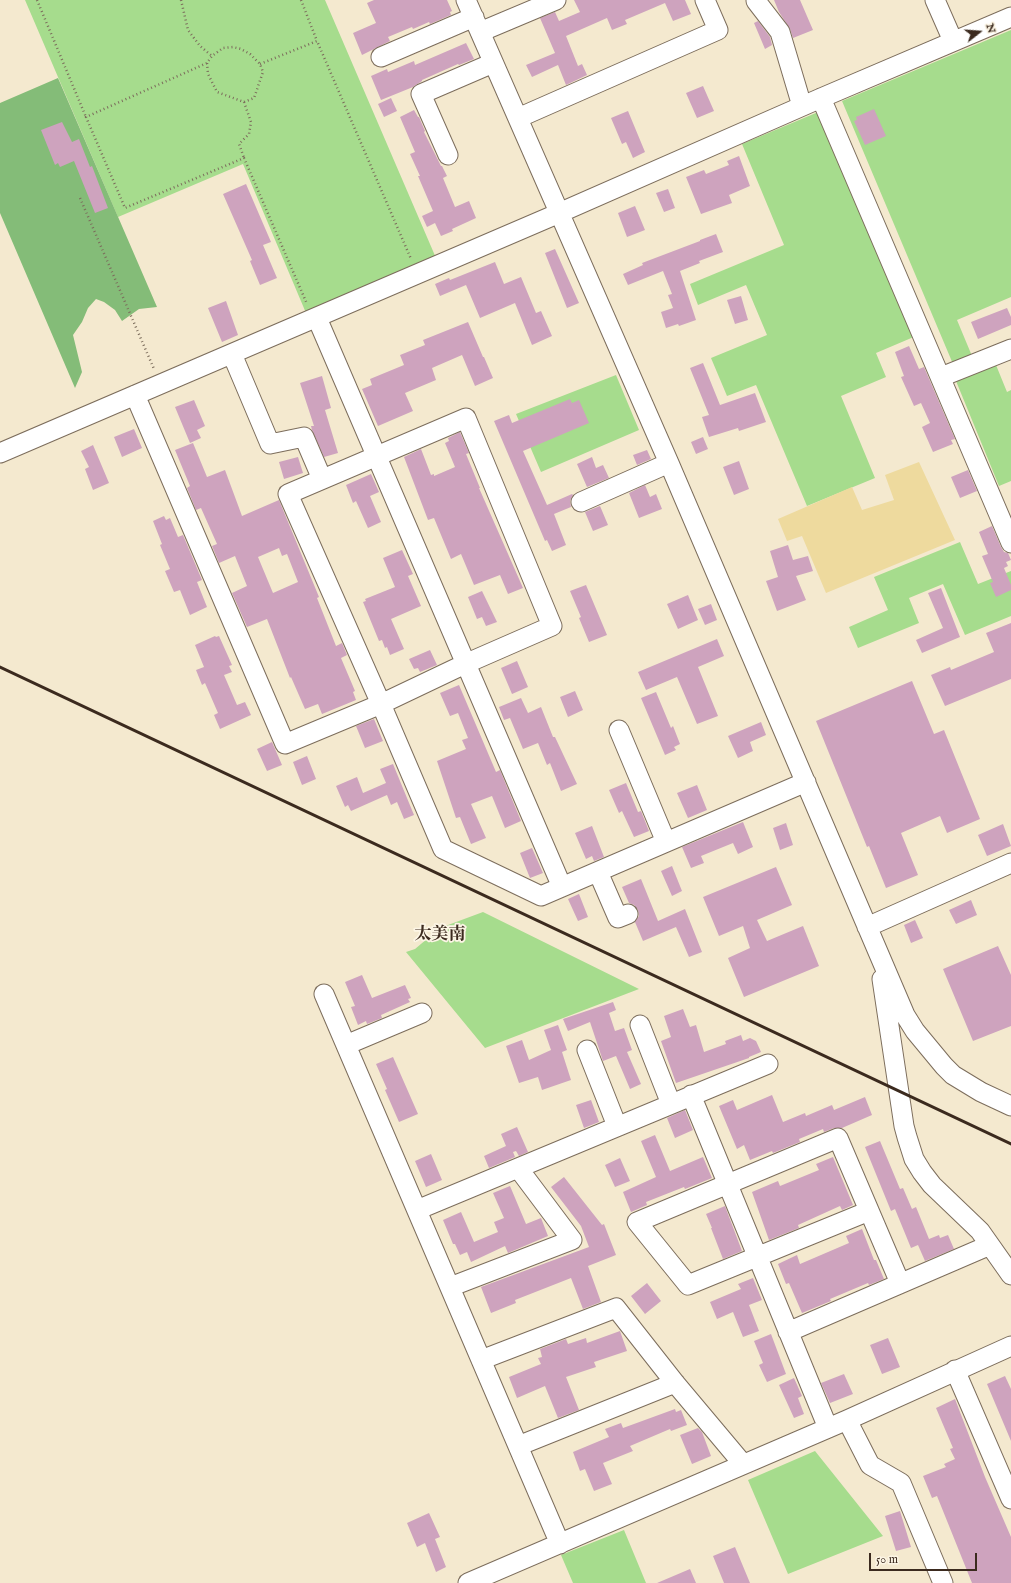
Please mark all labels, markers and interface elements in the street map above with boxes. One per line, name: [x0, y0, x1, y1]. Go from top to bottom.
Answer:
north arrow: [959, 12, 999, 52]
text: N: [982, 22, 999, 35]
district label: 太美南: [415, 926, 465, 946]
scale bar: [871, 1545, 979, 1571]
text: 50 m: [876, 1552, 898, 1567]

